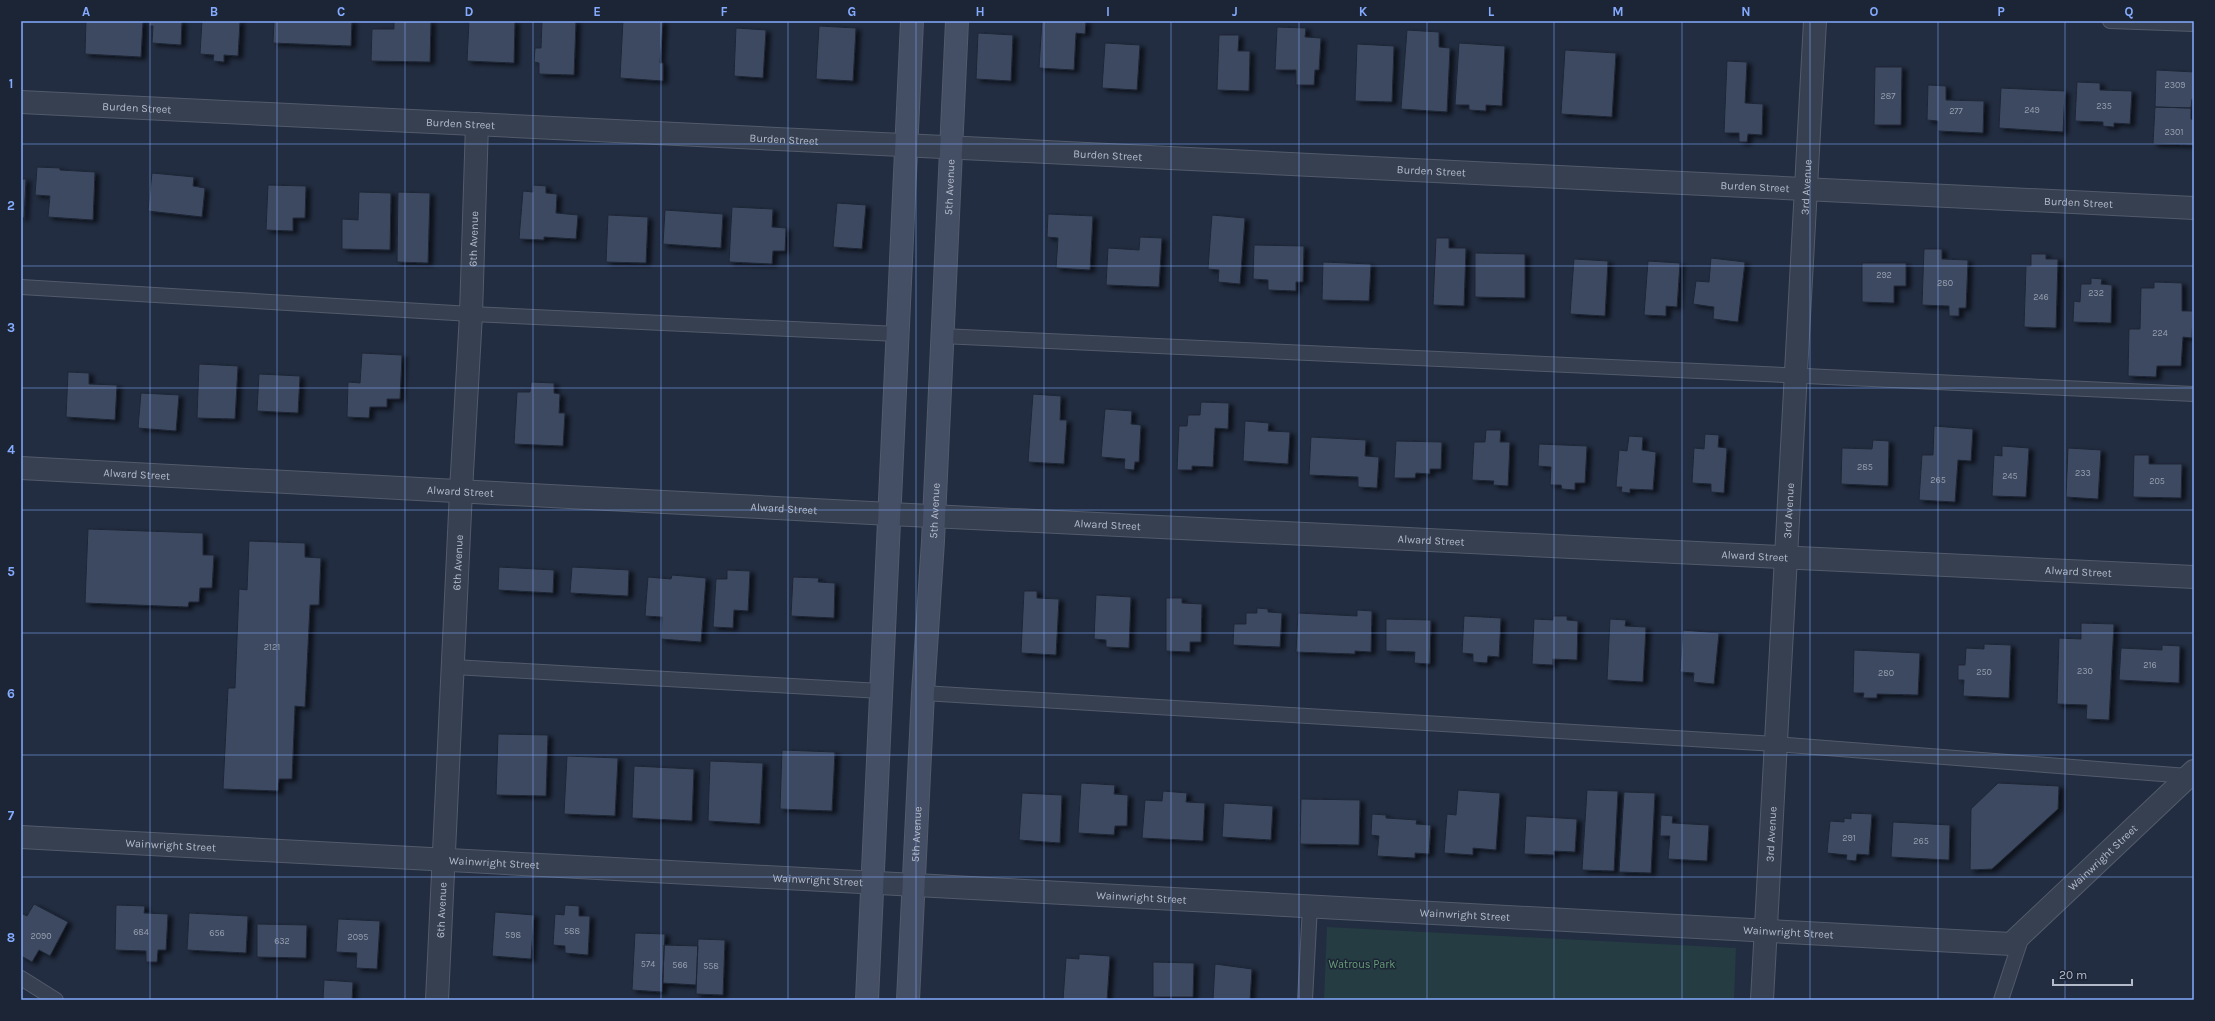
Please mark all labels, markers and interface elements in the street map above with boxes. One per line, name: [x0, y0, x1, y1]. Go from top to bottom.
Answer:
text: A: [82, 4, 90, 19]
text: B: [210, 4, 218, 19]
text: C: [337, 4, 345, 19]
text: D: [465, 4, 474, 19]
text: E: [593, 4, 601, 19]
text: F: [720, 4, 728, 19]
text: G: [848, 4, 856, 19]
text: H: [975, 4, 985, 19]
text: I: [1106, 4, 1110, 19]
text: J: [1232, 4, 1238, 19]
text: K: [1359, 4, 1368, 19]
text: L: [1488, 4, 1495, 19]
text: M: [1612, 4, 1624, 19]
text: N: [1741, 4, 1751, 19]
text: O: [1870, 4, 1879, 19]
text: P: [1997, 4, 2005, 19]
text: Q: [2125, 4, 2134, 19]
text: 1: [9, 76, 13, 91]
house number: 2309: [2164, 80, 2186, 90]
house number: 287: [1881, 91, 1896, 101]
street label: Burden Street: [102, 100, 172, 116]
house number: 235: [2096, 101, 2112, 111]
house number: 249: [2024, 105, 2040, 115]
house number: 277: [1949, 106, 1964, 116]
street label: Burden Street: [426, 116, 495, 132]
house number: 2301: [2165, 127, 2183, 137]
street label: Burden Street: [749, 132, 819, 148]
street label: Burden Street: [1073, 147, 1143, 164]
street label: 5th Avenue: [942, 159, 958, 215]
street label: 3rd Avenue: [1799, 159, 1815, 215]
street label: Burden Street: [1396, 163, 1466, 179]
street label: Burden Street: [1720, 179, 1790, 195]
street label: Burden Street: [2044, 195, 2113, 211]
text: 2: [7, 198, 15, 213]
street label: 6th Avenue: [466, 210, 481, 267]
house number: 292: [1876, 270, 1892, 280]
house number: 280: [1937, 278, 1953, 288]
house number: 232: [2088, 288, 2104, 298]
house number: 246: [2033, 292, 2049, 302]
text: 3: [7, 320, 15, 335]
house number: 224: [2152, 328, 2168, 338]
text: 4: [7, 442, 15, 457]
house number: 285: [1857, 462, 1873, 472]
street label: Alward Street: [103, 466, 171, 483]
house number: 233: [2075, 468, 2091, 478]
house number: 245: [2002, 471, 2018, 481]
house number: 265: [1930, 475, 1946, 485]
house number: 205: [2149, 476, 2165, 486]
street label: 5th Avenue: [927, 482, 943, 539]
street label: 3rd Avenue: [1781, 482, 1797, 539]
street label: Alward Street: [427, 484, 494, 500]
street label: Alward Street: [750, 501, 818, 517]
street label: Alward Street: [1074, 517, 1141, 533]
street label: Alward Street: [1397, 533, 1465, 549]
street label: 6th Avenue: [450, 534, 466, 591]
street label: Alward Street: [1721, 548, 1788, 564]
text: 5: [7, 564, 15, 579]
street label: Alward Street: [2045, 564, 2112, 580]
house number: 2121: [264, 642, 280, 652]
house number: 216: [2143, 660, 2157, 670]
house number: 230: [2077, 666, 2093, 676]
house number: 250: [1976, 667, 1992, 677]
house number: 280: [1878, 668, 1894, 678]
text: 6: [7, 686, 15, 701]
street label: 5th Avenue: [909, 806, 924, 862]
street label: 3rd Avenue: [1763, 806, 1779, 863]
text: 7: [8, 808, 15, 823]
street label: Wainwright Street: [2066, 822, 2140, 894]
house number: 291: [1842, 833, 1856, 843]
house number: 265: [1913, 836, 1929, 846]
street label: Wainwright Street: [125, 837, 216, 854]
street label: Wainwright Street: [449, 854, 540, 872]
street label: Wainwright Street: [772, 871, 863, 889]
street label: 6th Avenue: [434, 882, 450, 938]
street label: Wainwright Street: [1096, 889, 1187, 907]
street label: Wainwright Street: [1419, 906, 1510, 924]
street label: Wainwright Street: [1743, 924, 1834, 941]
house number: 588: [564, 926, 581, 936]
house number: 684: [133, 927, 149, 937]
house number: 656: [209, 928, 225, 938]
text: 8: [7, 930, 15, 945]
house number: 598: [505, 930, 521, 940]
house number: 2090: [30, 931, 52, 941]
house number: 2095: [348, 932, 368, 942]
house number: 632: [274, 936, 290, 946]
park label: Watrous Park: [1328, 958, 1396, 971]
house number: 574: [641, 959, 655, 969]
house number: 566: [672, 960, 688, 970]
house number: 558: [703, 961, 719, 971]
scale bar: [2053, 961, 2132, 987]
text: 20 m: [2059, 968, 2087, 982]

